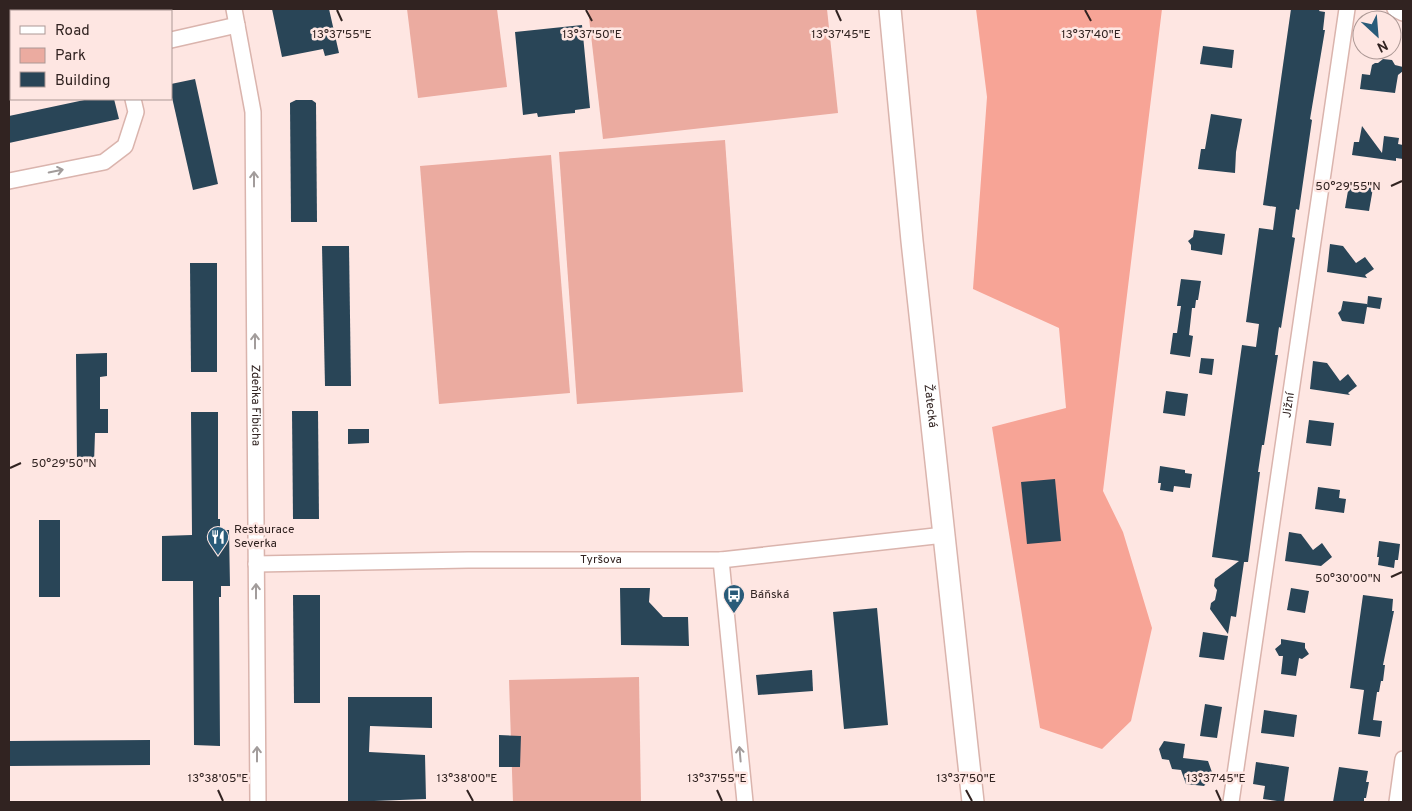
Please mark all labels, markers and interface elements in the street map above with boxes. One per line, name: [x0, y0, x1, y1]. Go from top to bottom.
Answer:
legend: [10, 10, 172, 100]
north arrow: [1352, 10, 1402, 60]
text: Road: [55, 22, 90, 41]
text: 13°37'55"E: [312, 27, 372, 43]
text: 13°37'50"E: [562, 27, 622, 43]
text: 13°37'45"E: [811, 27, 871, 43]
text: 13°37'40"E: [1061, 27, 1121, 43]
text: N: [1374, 35, 1390, 55]
text: Park: [55, 47, 86, 66]
text: Building: [55, 72, 110, 91]
one-way arrow: [48, 166, 64, 176]
one-way arrow: [249, 171, 259, 187]
text: 50°29'55"N: [1315, 179, 1381, 195]
one-way arrow: [250, 333, 260, 350]
street label: Zdeňka Fibicha: [247, 364, 263, 446]
street label: Žatecká: [920, 383, 940, 429]
street label: Jižní: [1279, 391, 1299, 419]
text: 50°29'50"N: [31, 456, 97, 472]
place label: Restaurace Severka: [234, 522, 295, 552]
restaurant icon: Restaurace Severka: [206, 525, 230, 556]
street label: Tyršova: [580, 552, 622, 568]
text: 50°30'00"N: [1315, 571, 1381, 587]
one-way arrow: [252, 583, 261, 599]
bus stop icon: Báňská: [722, 583, 746, 614]
place label: Báňská: [750, 587, 789, 603]
one-way arrow: [253, 746, 262, 762]
one-way arrow: [735, 746, 745, 762]
text: 13°38'05"E: [188, 771, 248, 787]
text: 13°38'00"E: [436, 771, 498, 787]
text: 13°37'55"E: [687, 771, 747, 787]
text: 13°37'50"E: [936, 771, 996, 787]
text: 13°37'45"E: [1186, 771, 1246, 787]

